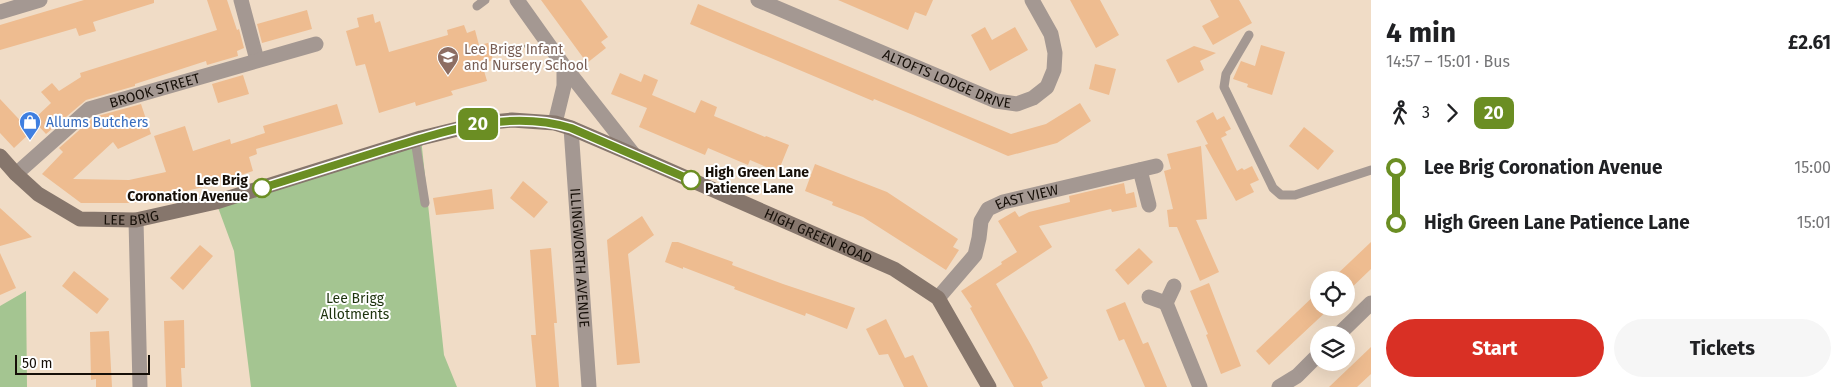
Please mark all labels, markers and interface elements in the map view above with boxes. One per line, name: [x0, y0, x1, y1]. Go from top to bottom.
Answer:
text: 4 min: [1386, 16, 1456, 49]
text: £2.61: [1788, 31, 1831, 54]
place label: Lee Brigg Infant and Nursery School: [464, 41, 588, 74]
school or university icon: Lee Brigg Infant and Nursery School: [436, 45, 460, 76]
street label: ALTOFTS LODGE DRIVE: [880, 46, 1012, 112]
text: 14:57 – 15:01 · Bus: [1386, 52, 1510, 71]
street label: BROOK STREET: [107, 69, 203, 112]
icon: walk: [1386, 99, 1414, 127]
icon: forward: [1438, 99, 1466, 127]
text: 20: [1484, 102, 1504, 124]
text: 3: [1422, 103, 1430, 122]
line badge: 20: [456, 108, 500, 140]
shop icon: Allums Butchers: [18, 110, 42, 141]
text: 20: [468, 113, 488, 135]
place label: Allums Butchers: [46, 114, 149, 131]
text: Lee Brig Coronation Avenue: [1424, 156, 1662, 179]
text: 15:00: [1794, 158, 1831, 177]
place label: High Green Lane Patience Lane: [705, 164, 809, 197]
marker: High Green Lane Patience Lane: [681, 170, 701, 190]
place label: Lee Brig Coronation Avenue: [127, 172, 248, 205]
marker: Lee Brig Coronation Avenue: [252, 178, 272, 198]
street label: EAST VIEW: [992, 181, 1061, 214]
street label: ILLINGWORTH AVENUE: [566, 187, 593, 328]
street label: HIGH GREEN ROAD: [761, 205, 875, 267]
street label: LEE BRIG: [103, 207, 161, 229]
text: High Green Lane Patience Lane: [1424, 211, 1690, 234]
text: 15:01: [1797, 213, 1831, 232]
map controls: [1310, 271, 1355, 371]
button: locate: [1310, 271, 1355, 316]
park label: Lee Brigg Allotments: [321, 290, 390, 323]
button: Start: [1386, 319, 1604, 377]
button: Tickets: [1614, 319, 1831, 377]
button: layers: [1310, 326, 1355, 371]
scale bar: [15, 352, 150, 375]
text: 50 m: [22, 355, 53, 372]

